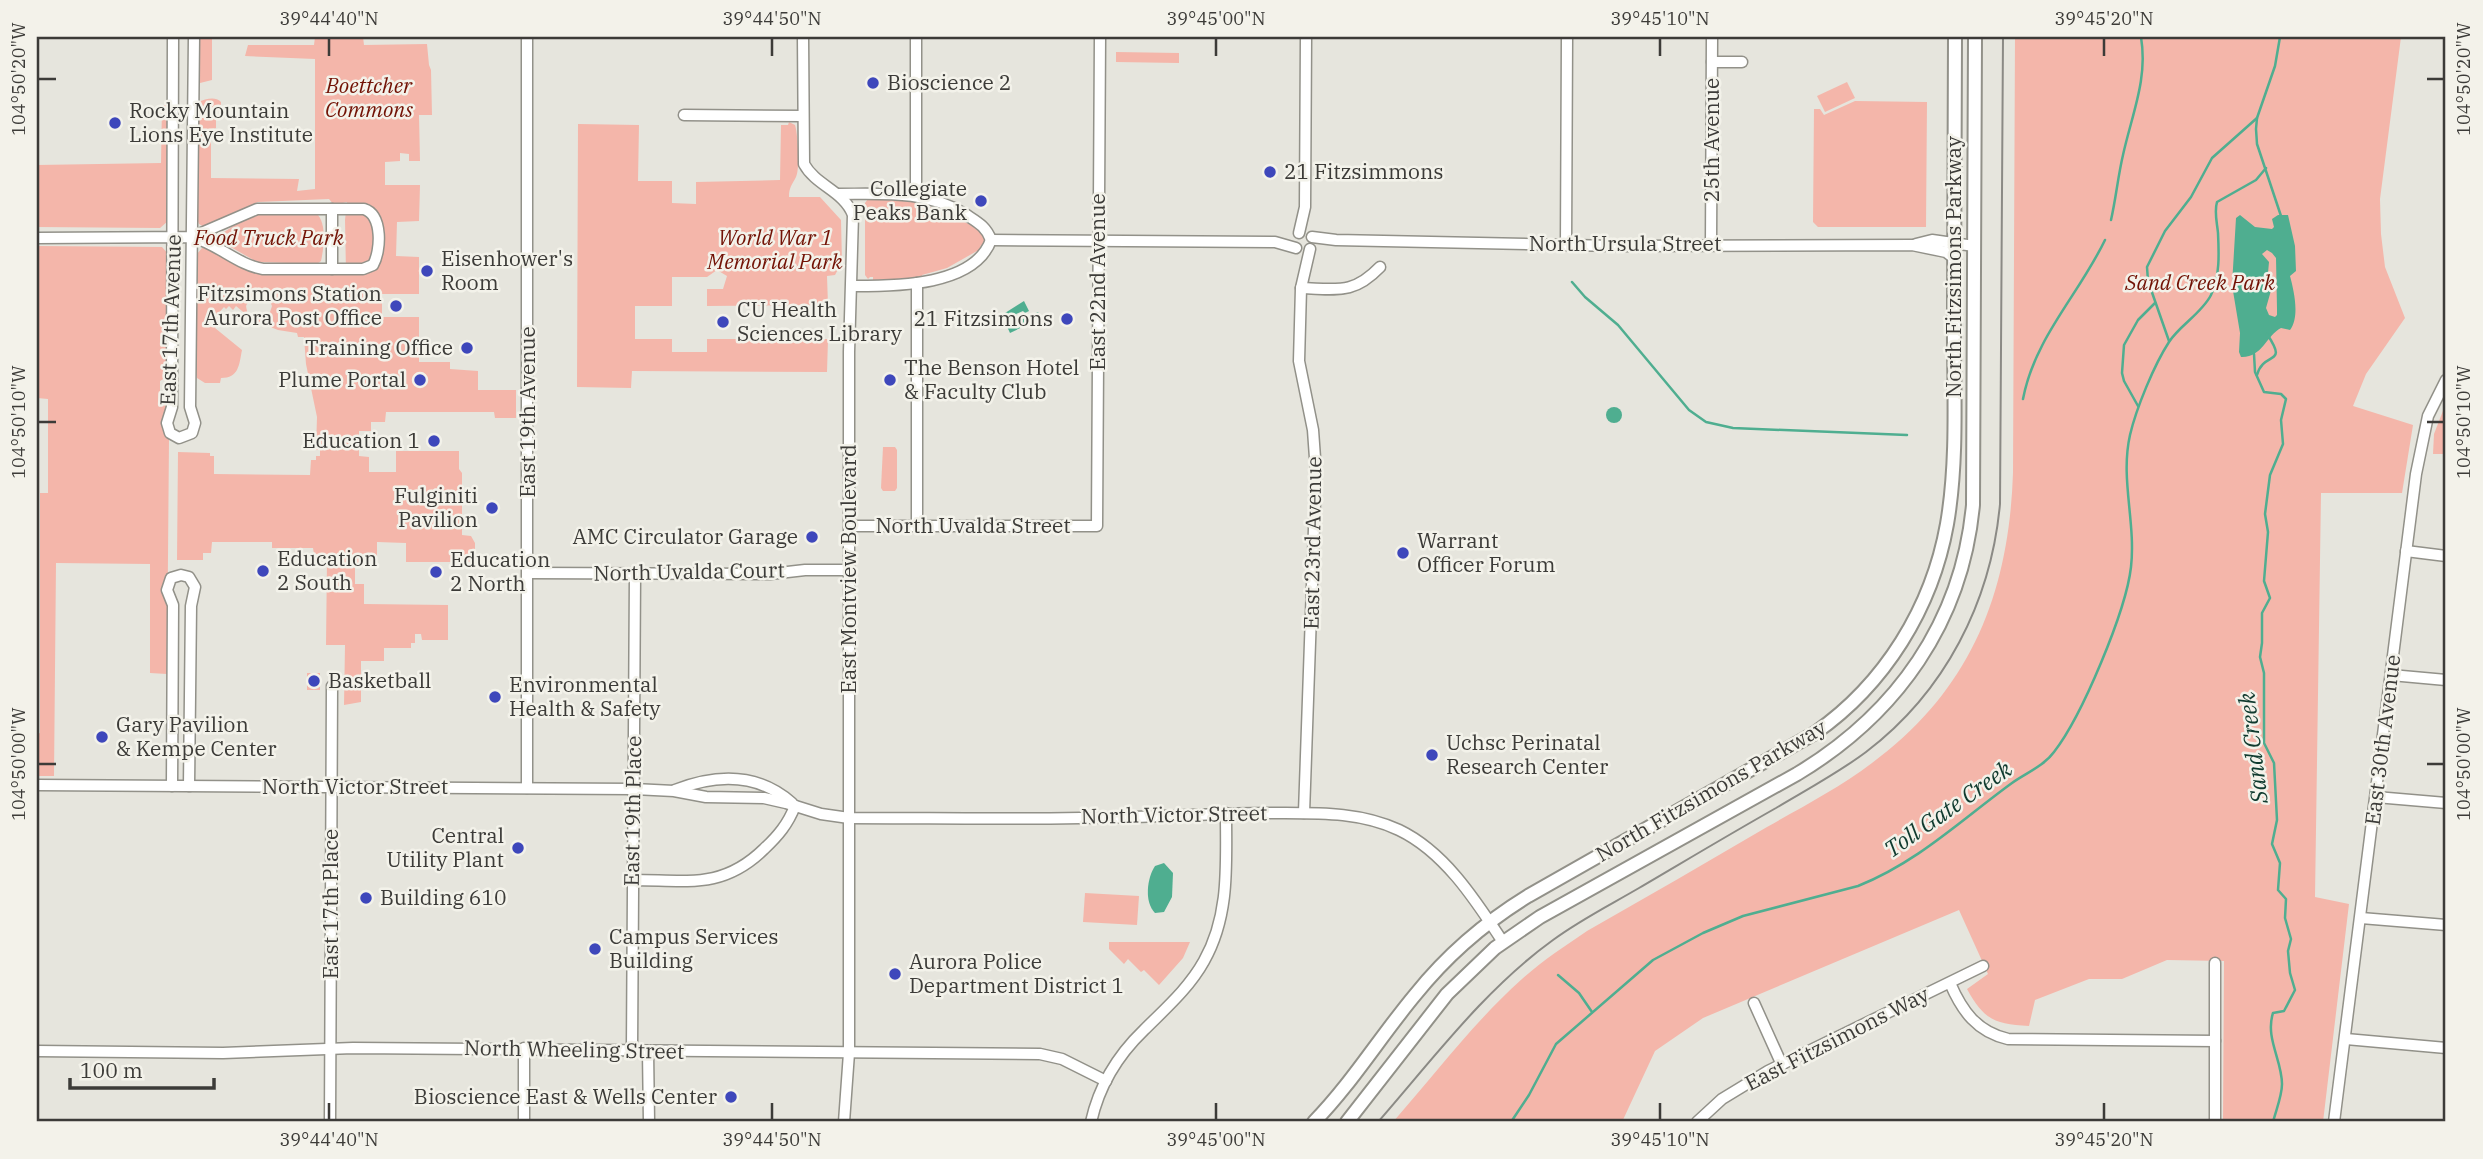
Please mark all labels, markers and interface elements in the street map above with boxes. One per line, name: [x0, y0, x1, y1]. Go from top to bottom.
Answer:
text: 39°44'40"N: [280, 7, 379, 30]
text: 39°44'50"N: [723, 7, 822, 30]
text: 39°45'00"N: [1167, 7, 1266, 30]
text: 39°45'10"N: [1611, 7, 1710, 30]
text: 39°45'20"N: [2055, 7, 2154, 30]
text: 104°50'20"W: [7, 22, 30, 136]
text: 104°50'20"W: [2452, 22, 2475, 136]
place label: Bioscience 2: [887, 68, 1011, 96]
park label: Boettcher Commons: [325, 71, 413, 123]
marker: Bioscience 2: [865, 75, 881, 91]
street label: 25th Avenue: [1697, 78, 1725, 202]
place label: Rocky Mountain Lions Eye Institute: [129, 96, 313, 148]
marker: Rocky Mountain Lions Eye Institute: [107, 115, 123, 131]
street label: North Fitzsimons Parkway: [1939, 135, 1967, 398]
place label: 21 Fitzsimmons: [1284, 157, 1444, 185]
marker: 21 Fitzsimmons: [1262, 164, 1278, 180]
place label: Collegiate Peaks Bank: [853, 174, 968, 226]
marker: Collegiate Peaks Bank: [973, 193, 989, 209]
street label: East 22nd Avenue: [1083, 193, 1111, 371]
park label: Food Truck Park: [193, 223, 345, 251]
park label: World War 1 Memorial Park: [706, 223, 844, 275]
street label: North Ursula Street: [1529, 229, 1721, 257]
street label: East 17th Avenue: [153, 234, 187, 406]
place label: Eisenhower's Room: [441, 244, 573, 296]
marker: Eisenhower's Room: [419, 263, 435, 279]
park label: Sand Creek Park: [2124, 268, 2276, 296]
place label: Fitzsimons Station Aurora Post Office: [197, 279, 382, 331]
place label: CU Health Sciences Library: [737, 295, 903, 347]
marker: Fitzsimons Station Aurora Post Office: [388, 298, 404, 314]
place label: 21 Fitzsimons: [913, 304, 1053, 332]
marker: 21 Fitzsimons: [1059, 311, 1075, 327]
marker: CU Health Sciences Library: [715, 314, 731, 330]
street label: East 19th Avenue: [513, 326, 541, 498]
place label: Training Office: [305, 333, 453, 361]
marker: Training Office: [459, 340, 475, 356]
place label: The Benson Hotel & Faculty Club: [904, 353, 1079, 405]
text: 104°50'10"W: [7, 365, 30, 479]
place label: Plume Portal: [278, 365, 406, 393]
text: 104°50'10"W: [2452, 365, 2475, 479]
marker: Plume Portal: [412, 372, 428, 388]
marker: The Benson Hotel & Faculty Club: [882, 372, 898, 388]
place label: Education 1: [302, 426, 420, 454]
marker: Education 1: [426, 433, 442, 449]
street label: East Montview Boulevard: [834, 444, 862, 694]
street label: East 23rd Avenue: [1296, 456, 1328, 630]
place label: Fulginiti Pavilion: [394, 481, 478, 533]
marker: Fulginiti Pavilion: [484, 500, 500, 516]
street label: North Uvalda Street: [875, 511, 1071, 539]
place label: AMC Circulator Garage: [572, 522, 798, 550]
place label: Warrant Officer Forum: [1417, 526, 1555, 578]
marker: AMC Circulator Garage: [804, 529, 820, 545]
place label: Education 2 South: [277, 544, 377, 596]
place label: Education 2 North: [450, 545, 550, 597]
marker: Warrant Officer Forum: [1395, 545, 1411, 561]
street label: North Uvalda Court: [593, 555, 785, 587]
marker: Education 2 South: [255, 563, 271, 579]
marker: Education 2 North: [428, 564, 444, 580]
street label: East 30th Avenue: [2358, 653, 2406, 827]
place label: Basketball: [328, 666, 431, 694]
place label: Environmental Health & Safety: [509, 670, 661, 722]
marker: Basketball: [306, 673, 322, 689]
marker: Environmental Health & Safety: [487, 689, 503, 705]
water label: Sand Creek: [2230, 690, 2274, 806]
text: 104°50'00"W: [7, 707, 30, 821]
text: 104°50'00"W: [2452, 707, 2475, 821]
place label: Gary Pavilion & Kempe Center: [116, 710, 277, 762]
street label: North Fitzsimons Parkway: [1590, 712, 1832, 868]
place label: Uchsc Perinatal Research Center: [1446, 728, 1609, 780]
marker: Gary Pavilion & Kempe Center: [94, 729, 110, 745]
street label: East 19th Place: [617, 735, 647, 887]
marker: Uchsc Perinatal Research Center: [1424, 747, 1440, 763]
water label: Toll Gate Creek: [1878, 753, 2018, 863]
street label: North Victor Street: [262, 772, 448, 800]
street label: North Victor Street: [1081, 798, 1267, 830]
place label: Central Utility Plant: [386, 821, 504, 873]
street label: East 17th Place: [316, 829, 344, 979]
marker: Central Utility Plant: [510, 840, 526, 856]
place label: Building 610: [380, 883, 507, 911]
marker: Building 610: [358, 890, 374, 906]
place label: Campus Services Building: [609, 922, 778, 974]
marker: Campus Services Building: [587, 941, 603, 957]
place label: Aurora Police Department District 1: [909, 947, 1124, 999]
marker: Aurora Police Department District 1: [887, 966, 903, 982]
street label: East Fitzsimons Way: [1740, 979, 1934, 1097]
street label: North Wheeling Street: [464, 1033, 685, 1065]
scale bar: [70, 1047, 214, 1091]
text: 100 m: [80, 1056, 143, 1084]
place label: Bioscience East & Wells Center: [414, 1082, 718, 1110]
marker: Bioscience East & Wells Center: [723, 1089, 739, 1105]
text: 39°44'40"N: [280, 1128, 379, 1151]
text: 39°44'50"N: [723, 1128, 822, 1151]
text: 39°45'00"N: [1167, 1128, 1266, 1151]
text: 39°45'10"N: [1611, 1128, 1710, 1151]
text: 39°45'20"N: [2055, 1128, 2154, 1151]

